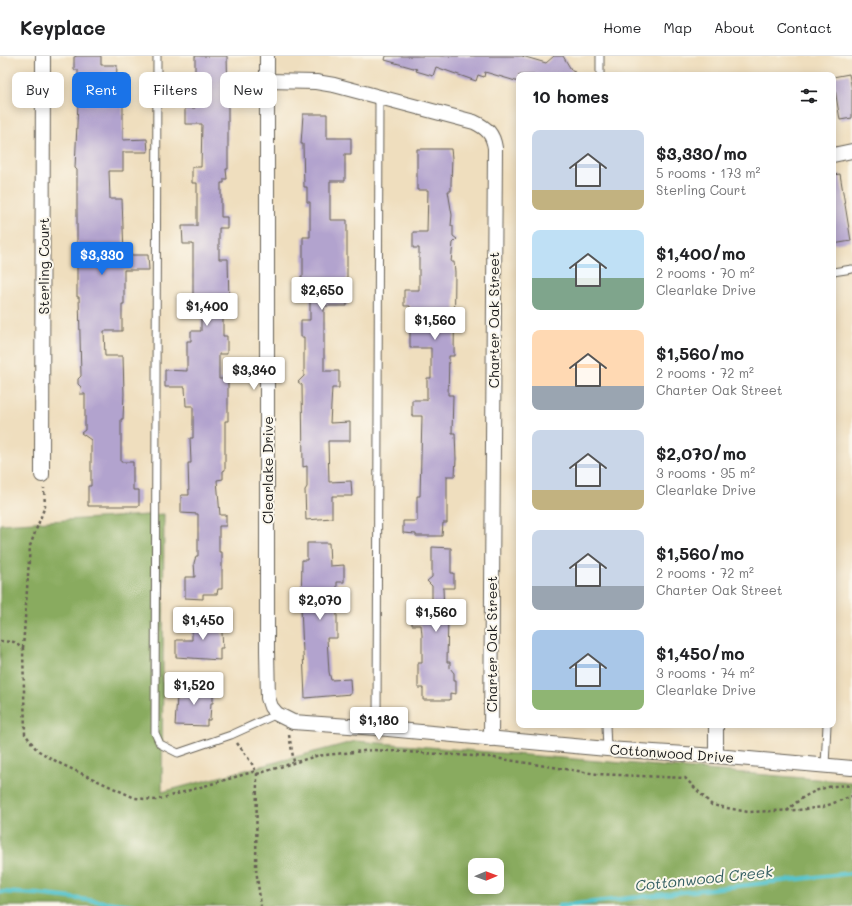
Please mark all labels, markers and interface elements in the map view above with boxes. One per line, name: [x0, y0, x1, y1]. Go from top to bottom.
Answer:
text: Keyplace: [20, 15, 106, 40]
text: Home: [603, 18, 641, 37]
text: Map: [663, 18, 692, 37]
text: About: [714, 18, 755, 37]
text: Contact: [777, 18, 832, 37]
chip: Buy: [12, 72, 64, 108]
chip: Rent: [72, 72, 131, 108]
chip: Filters: [139, 72, 212, 108]
chip: New: [220, 72, 277, 108]
text: 10 homes: [532, 85, 609, 107]
icon: filters: [798, 85, 820, 107]
text: $3,330/mo: [656, 142, 747, 164]
icon: home: [564, 146, 612, 194]
text: 5 rooms · 173 m²: [656, 164, 760, 181]
text: Sterling Court: [656, 181, 746, 198]
street label: Sterling Court: [34, 217, 53, 315]
pin: $3,330: [69, 242, 135, 276]
text: $1,400/mo: [656, 242, 746, 264]
text: $3,330: [80, 246, 124, 263]
icon: home: [564, 246, 612, 294]
street label: Charter Oak Street: [484, 252, 503, 388]
text: 2 rooms · 70 m²: [656, 264, 755, 281]
pin: $2,650: [289, 277, 355, 311]
text: $2,650: [300, 281, 344, 298]
text: Clearlake Drive: [656, 281, 756, 298]
pin: $1,400: [174, 293, 240, 327]
text: $1,400: [186, 297, 228, 314]
pin: $1,560: [402, 307, 468, 341]
text: $1,560: [414, 311, 456, 328]
text: $1,560/mo: [656, 342, 744, 364]
icon: home: [564, 346, 612, 394]
pin: $3,340: [221, 357, 287, 391]
text: $3,340: [232, 361, 276, 378]
text: 2 rooms · 72 m²: [656, 364, 754, 381]
text: Charter Oak Street: [656, 381, 783, 398]
street label: Clearlake Drive: [258, 416, 277, 524]
text: $2,070/mo: [656, 442, 746, 464]
icon: home: [564, 446, 612, 494]
text: 3 rooms · 95 m²: [656, 464, 755, 481]
text: Clearlake Drive: [656, 481, 756, 498]
text: $1,560/mo: [656, 542, 744, 564]
icon: home: [564, 546, 612, 594]
text: 2 rooms · 72 m²: [656, 564, 754, 581]
street label: Charter Oak Street: [482, 576, 501, 712]
text: Charter Oak Street: [656, 581, 783, 598]
pin: $2,070: [287, 587, 353, 621]
text: $2,070: [298, 591, 342, 608]
pin: $1,560: [403, 599, 469, 633]
text: $1,560: [415, 603, 457, 620]
pin: $1,450: [170, 607, 236, 641]
text: $1,450: [182, 611, 224, 628]
text: $1,450/mo: [656, 642, 745, 664]
icon: home: [564, 646, 612, 694]
text: 3 rooms · 74 m²: [656, 664, 755, 681]
pin: $1,520: [161, 672, 227, 706]
text: $1,520: [173, 676, 215, 693]
text: Clearlake Drive: [656, 681, 756, 698]
pin: $1,180: [346, 707, 412, 741]
text: $1,180: [359, 711, 399, 728]
street label: Cottonwood Drive: [609, 739, 735, 767]
north arrow: [468, 858, 504, 894]
map controls: [468, 858, 504, 894]
water label: Cottonwood Creek: [634, 861, 775, 895]

